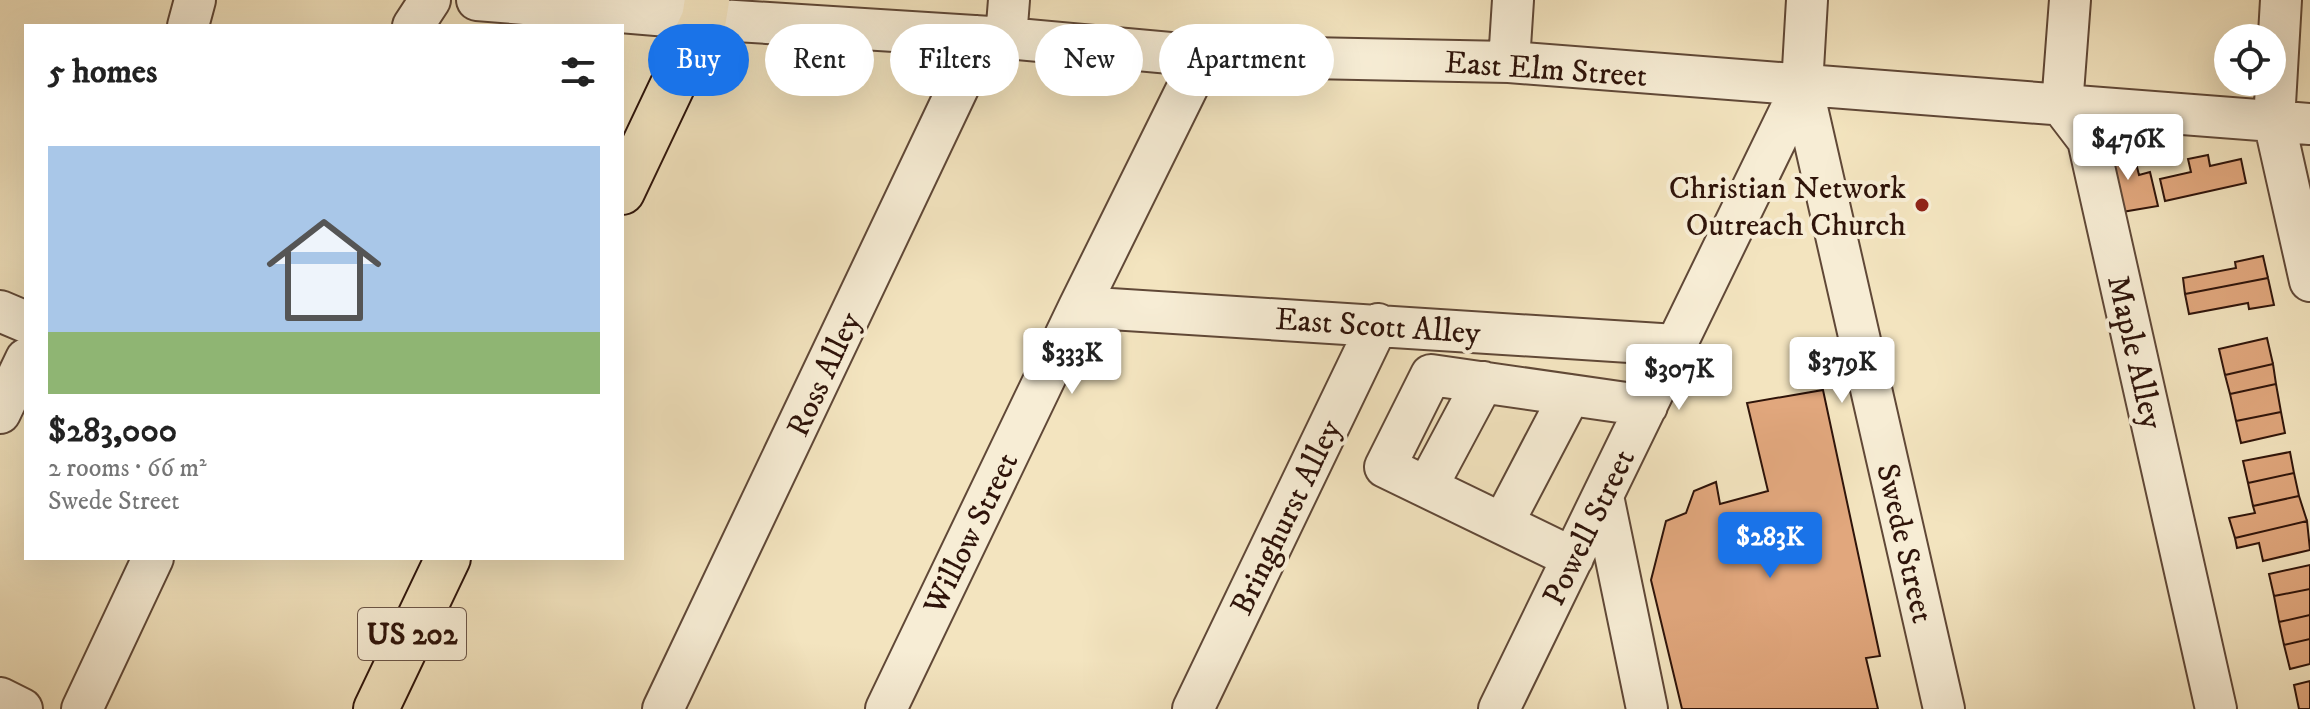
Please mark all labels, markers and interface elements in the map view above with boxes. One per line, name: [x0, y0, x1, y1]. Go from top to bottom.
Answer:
chip: Buy: [648, 24, 749, 96]
chip: Rent: [765, 24, 874, 96]
chip: Filters: [890, 24, 1019, 96]
chip: New: [1035, 24, 1143, 96]
chip: Apartment: [1159, 24, 1334, 96]
map controls: [2214, 24, 2286, 96]
button: locate: [2214, 24, 2286, 96]
street label: East Elm Street: [1443, 43, 1648, 97]
icon: filters: [556, 50, 600, 94]
text: 5 homes: [48, 51, 157, 93]
pin: $476K: [2072, 114, 2184, 182]
text: $476K: [2091, 123, 2165, 156]
place label: Christian Network Outreach Church: [1669, 169, 1906, 246]
marker: Christian Network Outreach Church: [1913, 196, 1931, 214]
icon: home: [252, 198, 396, 342]
street label: Maple Alley: [2097, 272, 2171, 434]
street label: East Scott Alley: [1274, 300, 1483, 354]
street label: Ross Alley: [779, 305, 871, 444]
pin: $333K: [1016, 328, 1128, 396]
text: $333K: [1041, 337, 1103, 370]
pin: $379K: [1786, 337, 1898, 405]
pin: $307K: [1623, 344, 1735, 412]
text: $379K: [1808, 346, 1876, 379]
text: $307K: [1644, 353, 1714, 386]
text: $283,000: [48, 410, 177, 452]
street label: Bringhurst Alley: [1222, 413, 1352, 622]
street label: Powell Street: [1535, 443, 1645, 613]
street label: Willow Street: [915, 446, 1028, 622]
text: 2 rooms · 66 m²: [48, 452, 207, 485]
street label: Swede Street: [1866, 460, 1942, 627]
text: Swede Street: [48, 485, 180, 518]
pin: $283K: [1714, 512, 1826, 580]
text: $283K: [1736, 521, 1804, 554]
road number: US 202: [358, 608, 466, 660]

